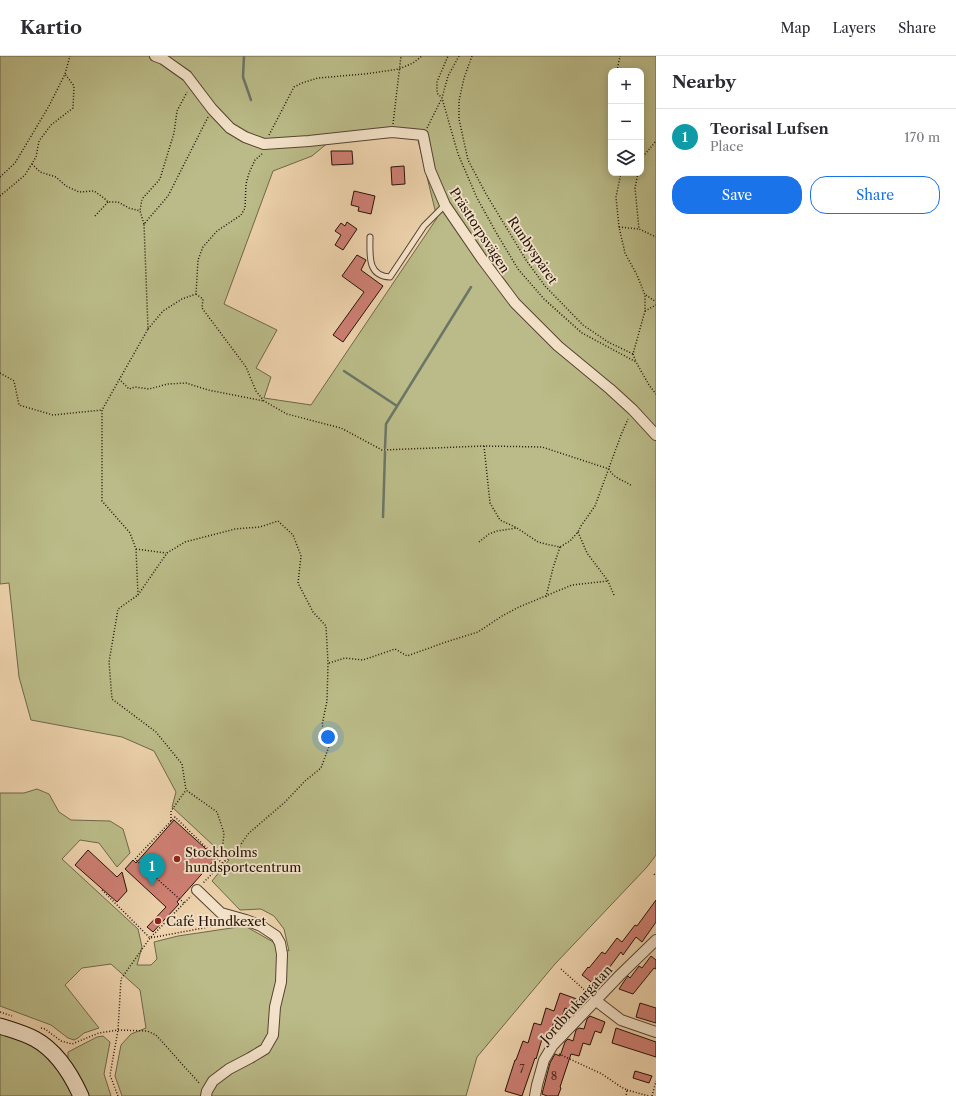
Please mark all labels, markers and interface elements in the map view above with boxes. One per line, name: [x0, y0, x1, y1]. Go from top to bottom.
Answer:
text: Kartio: [20, 16, 82, 39]
text: Map: [780, 19, 810, 37]
text: Layers: [832, 19, 876, 37]
text: Share: [898, 19, 936, 37]
map controls: [608, 68, 644, 176]
button: +: [608, 68, 644, 104]
text: Nearby: [672, 72, 736, 92]
button: −: [608, 104, 644, 140]
text: Teorisal Lufsen: [710, 119, 829, 138]
text: 1: [682, 129, 688, 145]
text: 170 m: [904, 129, 940, 145]
text: Place: [710, 138, 743, 154]
button: layers: [608, 140, 644, 176]
button: Save: [672, 176, 802, 214]
button: Share: [810, 176, 940, 214]
street label: Prästtorpsvägen: [446, 184, 514, 276]
street label: Runbyspåret: [505, 213, 562, 287]
your location: [318, 727, 338, 747]
place label: Stockholms hundsportcentrum: [185, 844, 301, 875]
pin: 1: [139, 853, 165, 886]
marker: Stockholms hundsportcentrum: [172, 854, 182, 864]
place label: Café Hundkexet: [166, 913, 266, 929]
marker: Café Hundkexet: [153, 916, 163, 926]
street label: Jordbrukargatan: [535, 962, 615, 1048]
house number: 7: [519, 1062, 525, 1076]
house number: 8: [551, 1069, 557, 1083]

